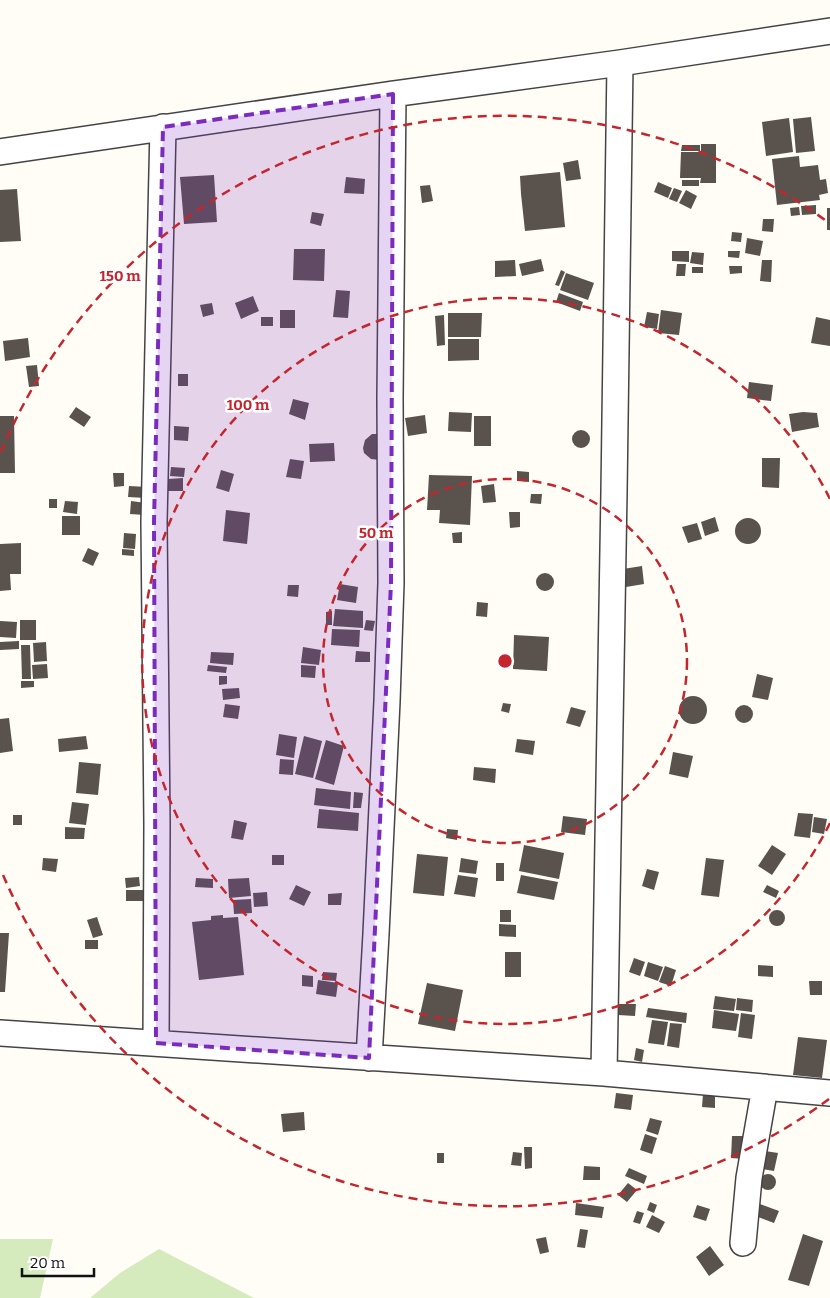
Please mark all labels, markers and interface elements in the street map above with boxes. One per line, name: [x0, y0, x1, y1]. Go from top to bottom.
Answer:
text: 150 m: [99, 267, 141, 285]
text: 100 m: [227, 396, 270, 414]
text: 50 m: [359, 524, 394, 542]
centre of rings: [496, 652, 514, 670]
scale bar: [22, 1246, 95, 1278]
text: 20 m: [30, 1254, 66, 1272]

